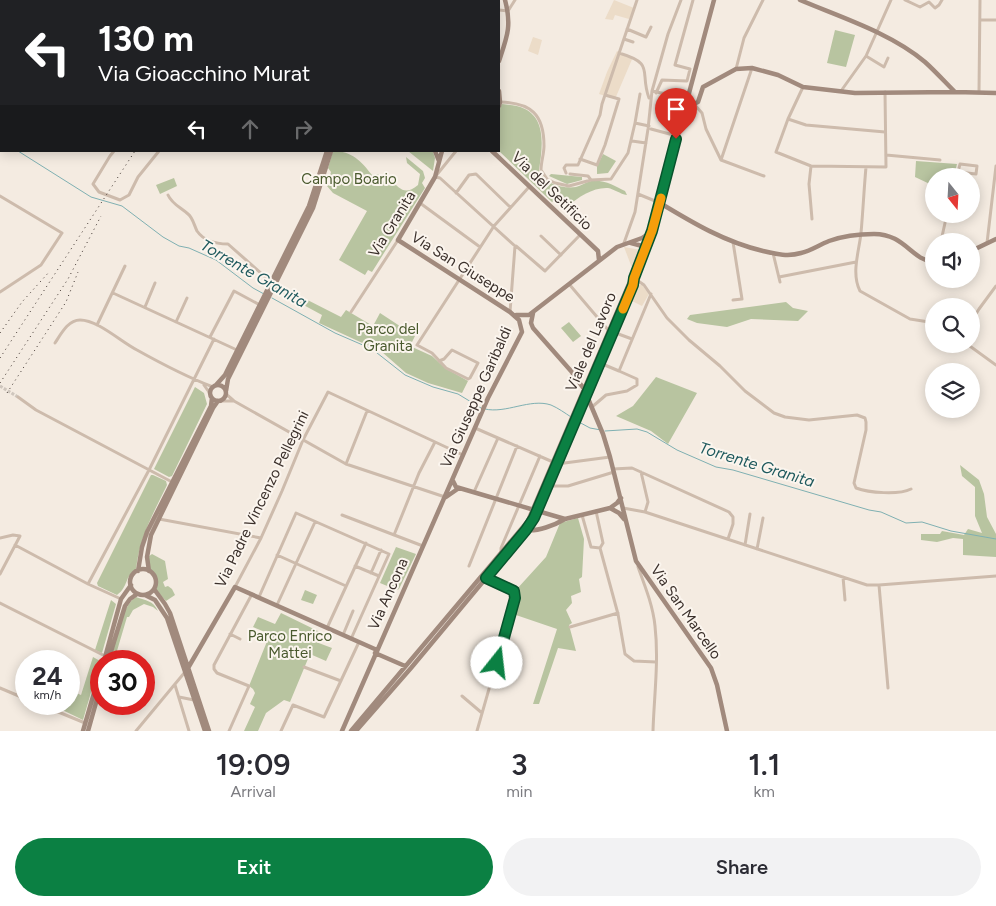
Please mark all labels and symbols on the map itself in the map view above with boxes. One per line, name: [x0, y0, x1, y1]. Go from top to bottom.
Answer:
pin: [655, 88, 697, 139]
street label: Via del Setificio: [508, 148, 596, 234]
north arrow: [925, 168, 980, 222]
park label: Campo Boario: [301, 170, 397, 188]
street label: Via Granita: [365, 188, 419, 260]
street label: Via San Giuseppe: [408, 228, 518, 306]
water label: Torrente Granita: [197, 235, 310, 312]
street label: Viale del Lavoro: [562, 289, 620, 394]
park label: Parco del Granita: [357, 320, 419, 355]
street label: Via Giuseppe Garibaldi: [437, 323, 515, 471]
street label: Via Padre Vincenzo Pellegrini: [211, 408, 313, 590]
water label: Torrente Granita: [697, 438, 817, 491]
street label: Via Ancona: [364, 555, 412, 633]
street label: Via San Marcello: [647, 561, 725, 663]
park label: Parco Enrico Mattei: [248, 627, 332, 662]
position arrow: [470, 636, 522, 688]
speed limit sign: 30: [90, 650, 155, 715]

